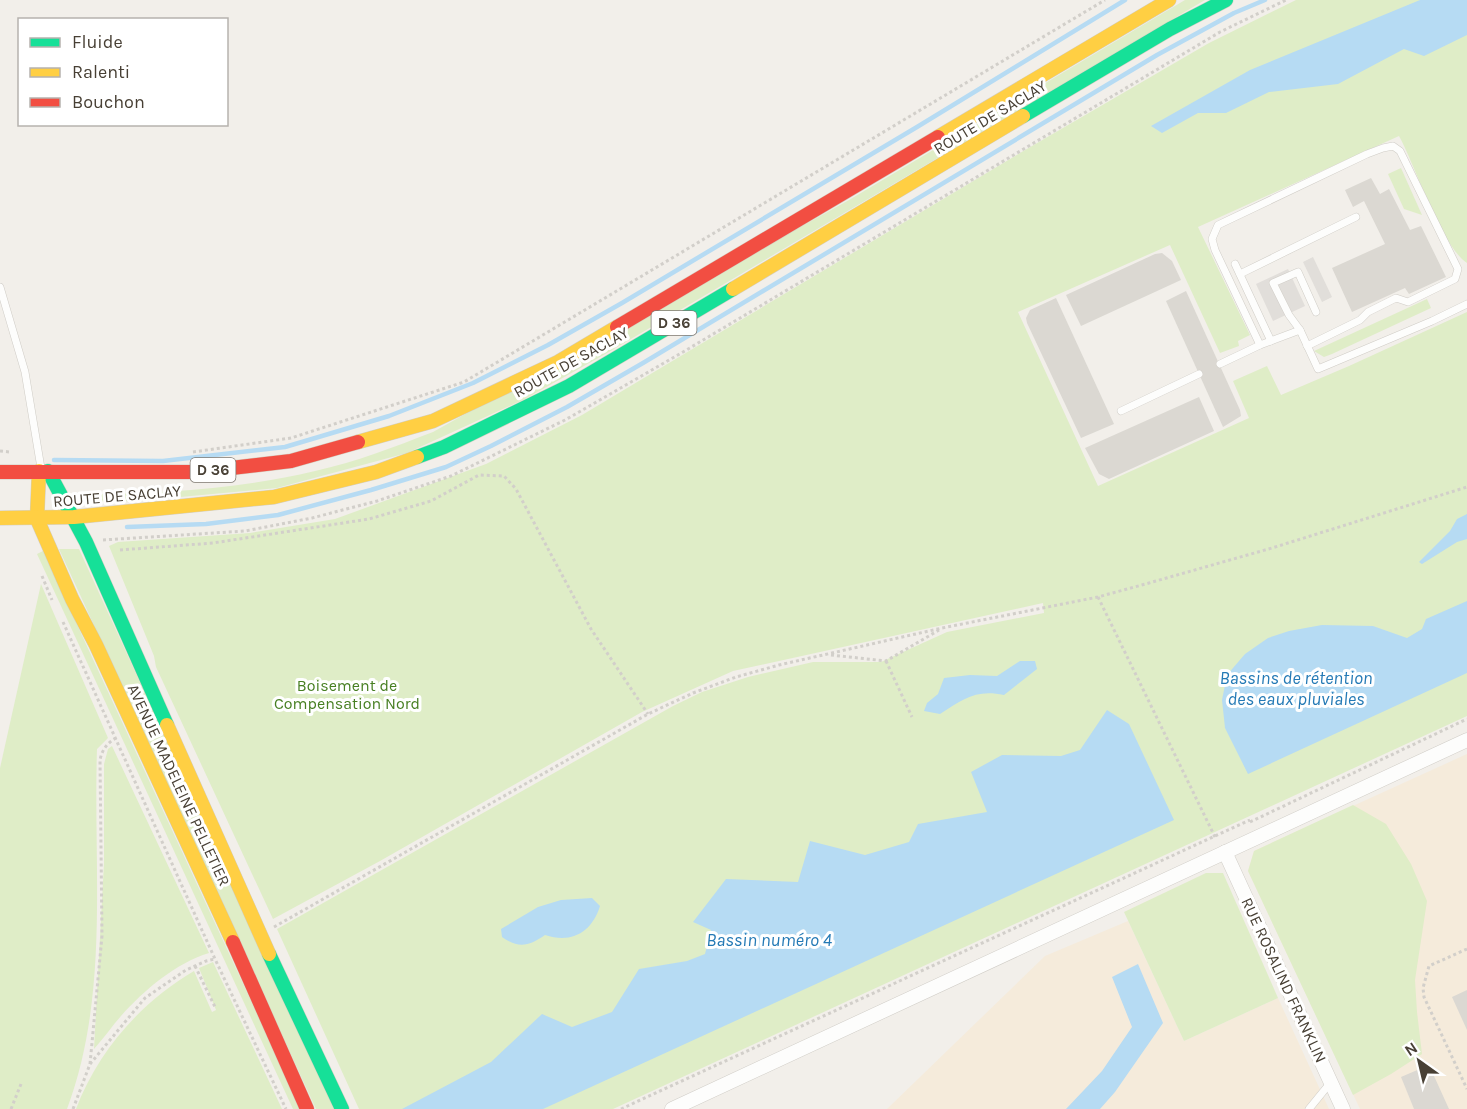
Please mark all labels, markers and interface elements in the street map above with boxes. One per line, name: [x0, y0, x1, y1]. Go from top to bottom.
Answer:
legend: [18, 18, 228, 126]
text: Fluide: [72, 31, 123, 53]
text: Ralenti: [72, 61, 130, 83]
street label: ROUTE DE SACLAY: [930, 76, 1050, 158]
text: Bouchon: [72, 91, 145, 113]
road number: D 36: [652, 311, 696, 335]
street label: ROUTE DE SACLAY: [510, 322, 632, 401]
road number: D 36: [190, 458, 236, 482]
street label: ROUTE DE SACLAY: [52, 481, 182, 511]
water label: Bassins de rétention des eaux pluviales: [1219, 667, 1373, 710]
park label: Boisement de Compensation Nord: [274, 676, 420, 713]
street label: AVENUE MADELEINE PELLETIER: [124, 681, 234, 889]
street label: RUE ROSALIND FRANKLIN: [1237, 894, 1331, 1066]
water label: Bassin numéro 4: [706, 929, 833, 951]
north arrow: [1389, 1031, 1449, 1091]
text: N: [1401, 1038, 1421, 1060]

